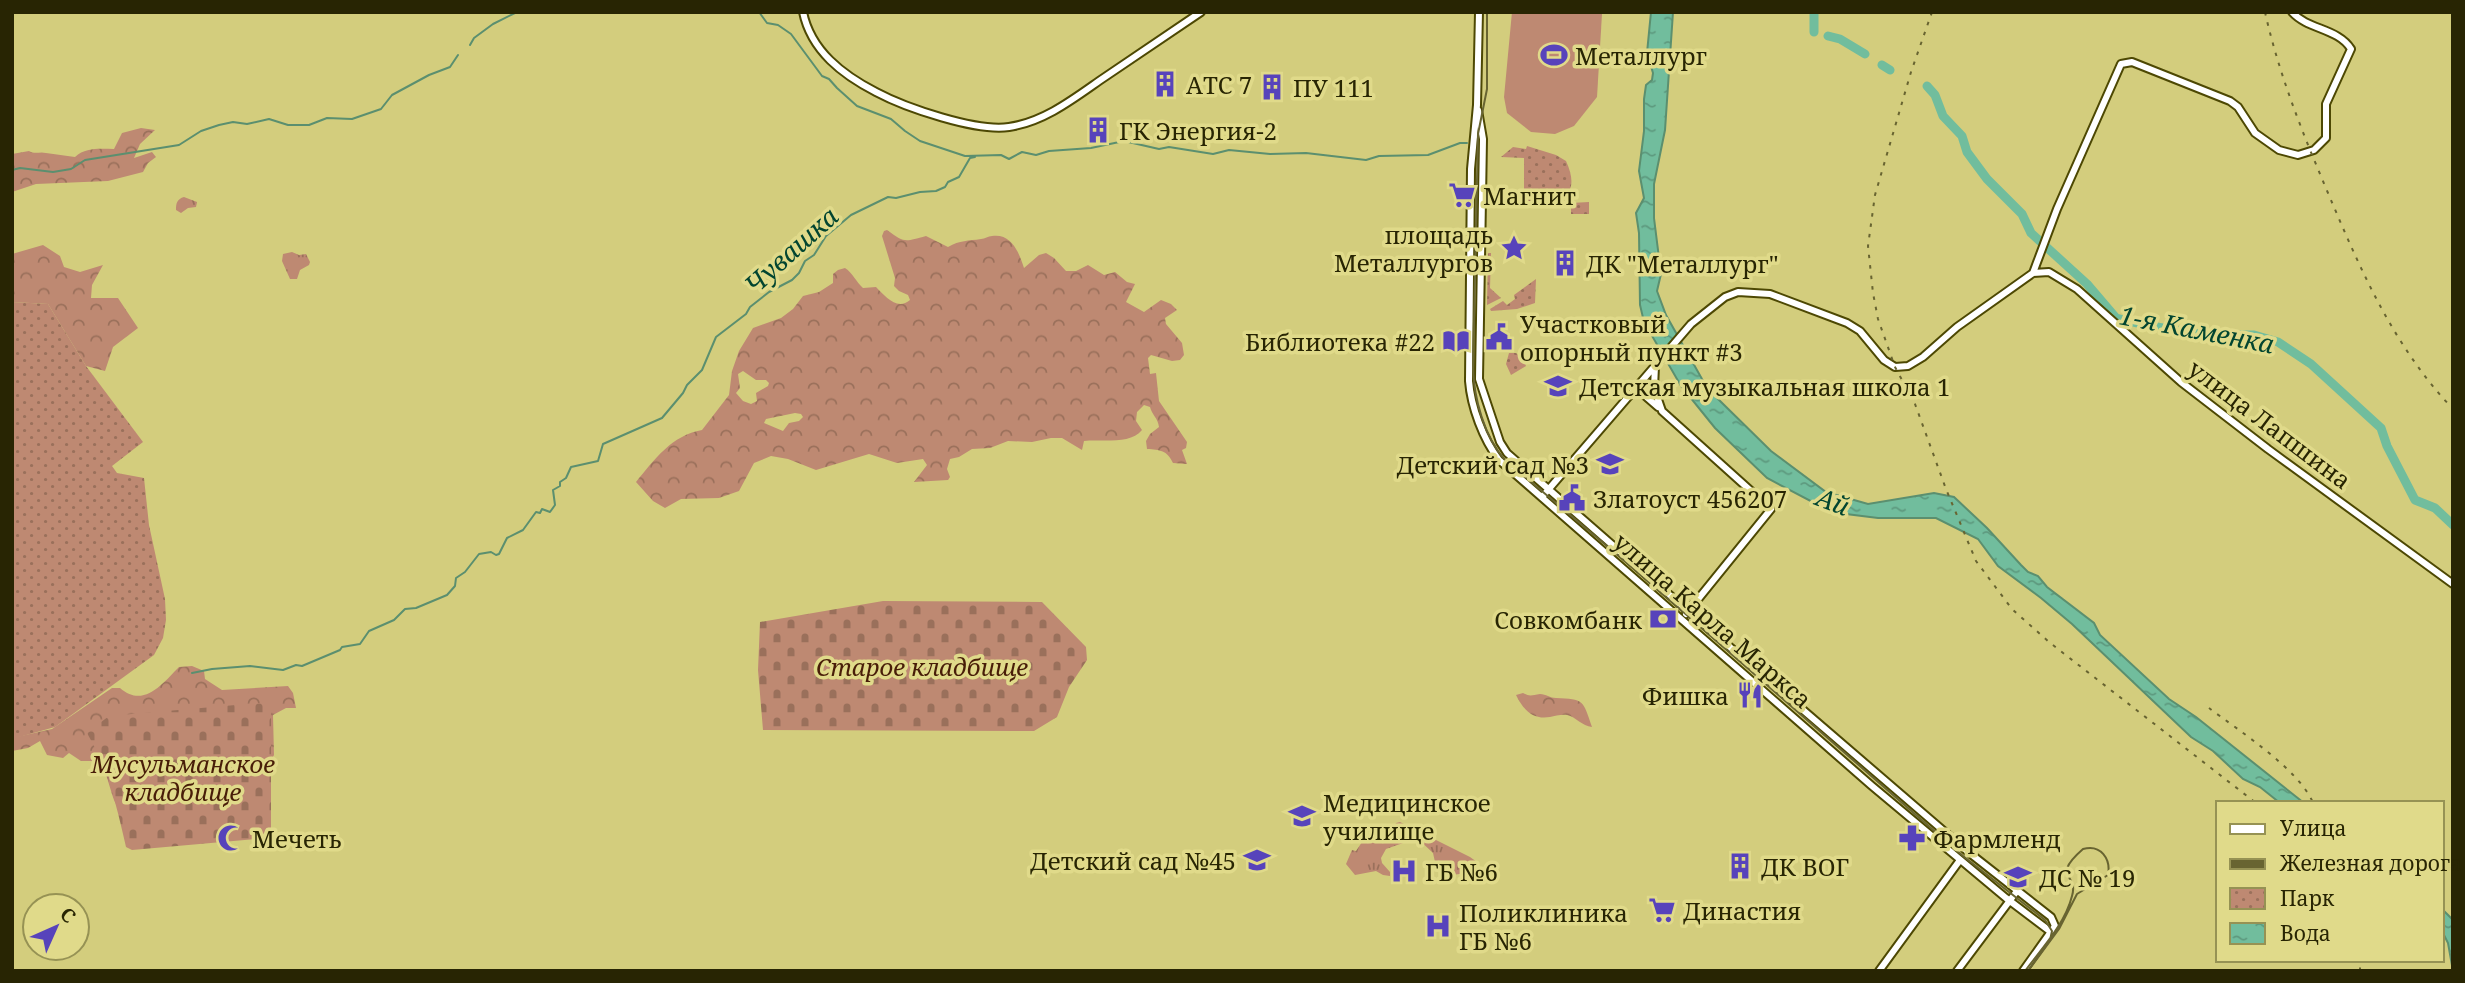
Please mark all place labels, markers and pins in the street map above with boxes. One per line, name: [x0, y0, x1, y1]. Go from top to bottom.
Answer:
place label: Металлург: [1575, 39, 1707, 72]
sports icon: Металлург: [1539, 40, 1569, 70]
place label: АТС 7: [1186, 68, 1252, 101]
building icon: АТС 7: [1150, 69, 1180, 99]
place label: ПУ 111: [1293, 71, 1374, 104]
building icon: ПУ 111: [1257, 72, 1287, 102]
place label: ГК Энергия-2: [1119, 114, 1277, 147]
building icon: ГК Энергия-2: [1083, 115, 1113, 145]
place label: Магнит: [1483, 179, 1576, 212]
supermarket icon: Магнит: [1447, 180, 1477, 210]
place label: площадь Металлургов: [1334, 218, 1493, 279]
place icon: площадь Металлургов: [1499, 233, 1529, 263]
place label: ДК "Металлург": [1586, 247, 1778, 280]
building icon: ДК "Металлург": [1550, 248, 1580, 278]
place label: Участковый опорный пункт #3: [1520, 307, 1743, 368]
public building icon: Участковый опорный пункт #3: [1484, 322, 1514, 352]
place label: Библиотека #22: [1245, 325, 1435, 358]
library icon: Библиотека #22: [1441, 326, 1471, 356]
place label: Детская музыкальная школа 1: [1579, 370, 1950, 403]
school or university icon: Детская музыкальная школа 1: [1543, 371, 1573, 401]
place label: Детский сад №3: [1396, 448, 1589, 481]
school or university icon: Детский сад №3: [1595, 449, 1625, 479]
place label: Златоуст 456207: [1593, 482, 1787, 515]
public building icon: Златоуст 456207: [1557, 483, 1587, 513]
place label: Совкомбанк: [1494, 603, 1643, 636]
bank icon: Совкомбанк: [1648, 604, 1678, 634]
place label: Фишка: [1642, 679, 1729, 712]
restaurant icon: Фишка: [1735, 680, 1765, 710]
place label: Медицинское училище: [1323, 786, 1491, 847]
school or university icon: Медицинское училище: [1287, 801, 1317, 831]
place label: Мечеть: [252, 822, 341, 855]
place label: Фармленд: [1933, 822, 2061, 855]
mosque icon: Мечеть: [216, 823, 246, 853]
pharmacy icon: Фармленд: [1897, 823, 1927, 853]
place label: Детский сад №45: [1030, 844, 1236, 877]
school or university icon: Детский сад №45: [1242, 845, 1272, 875]
place label: ДК ВОГ: [1761, 850, 1849, 883]
building icon: ДК ВОГ: [1725, 851, 1755, 881]
place label: ГБ №6: [1425, 855, 1498, 888]
hospital icon: ГБ №6: [1389, 856, 1419, 886]
place label: ДС № 19: [2039, 861, 2135, 894]
school or university icon: ДС № 19: [2003, 862, 2033, 892]
place label: Династия: [1683, 894, 1801, 927]
supermarket icon: Династия: [1647, 895, 1677, 925]
place label: Поликлиника ГБ №6: [1459, 896, 1628, 957]
hospital icon: Поликлиника ГБ №6: [1423, 911, 1453, 941]

